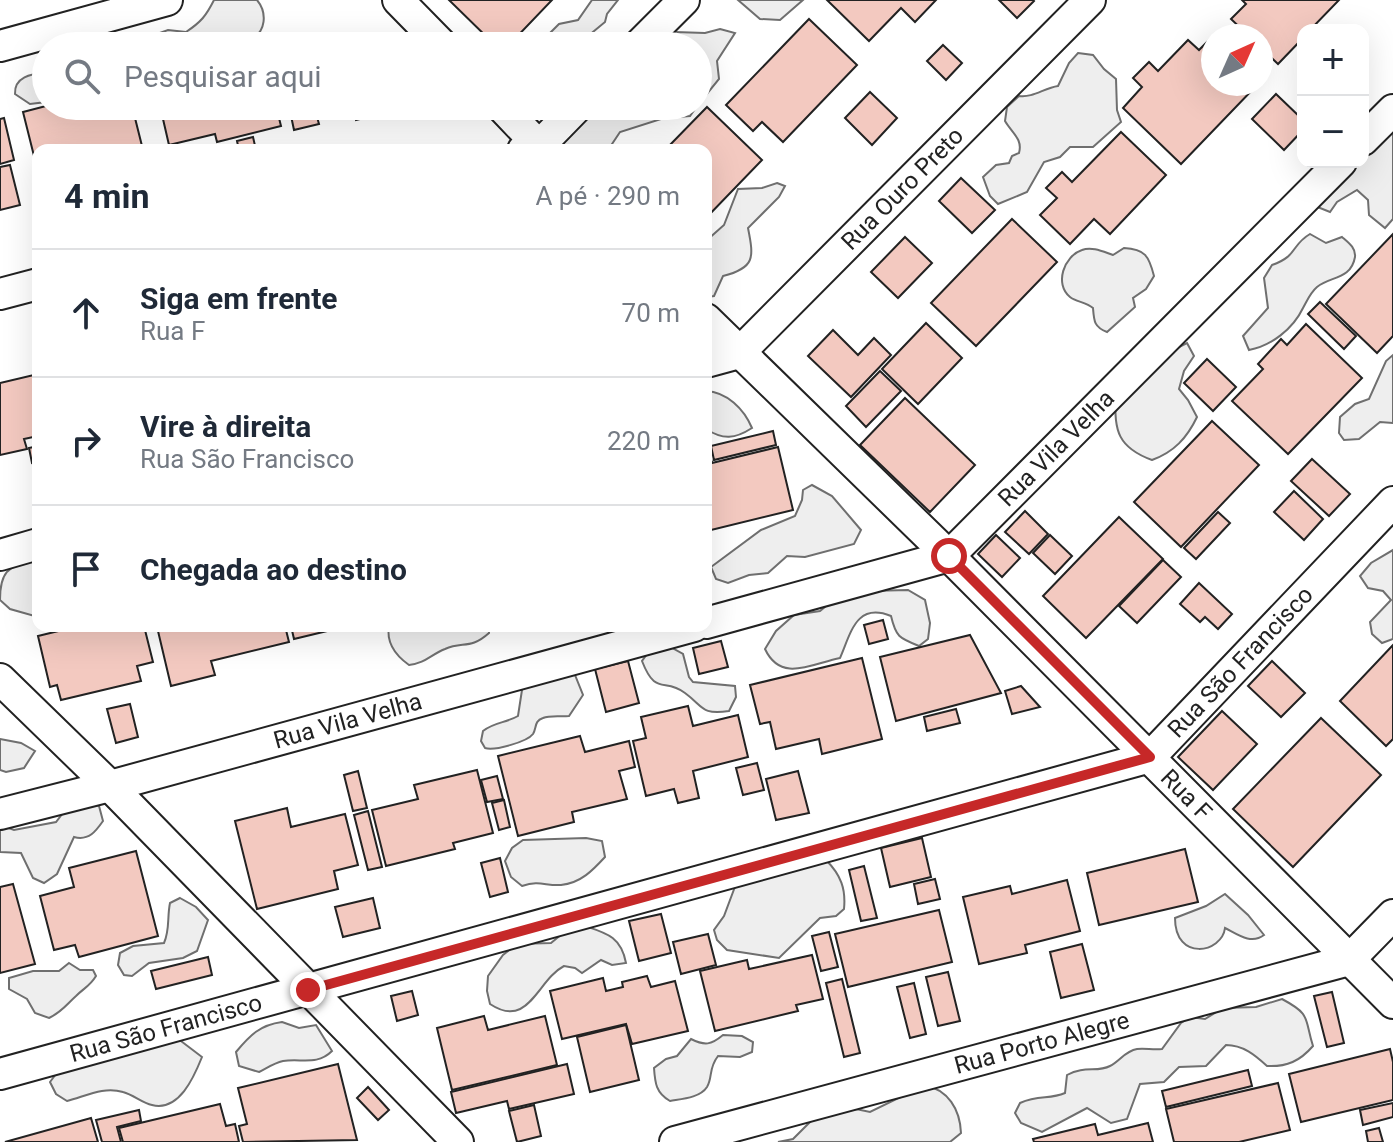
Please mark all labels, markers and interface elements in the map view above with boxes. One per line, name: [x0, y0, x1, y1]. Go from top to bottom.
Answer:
north arrow: [1201, 24, 1273, 96]
map controls: [1297, 24, 1369, 168]
button: +: [1297, 24, 1369, 96]
search box: [32, 32, 712, 120]
icon: search: [60, 54, 104, 98]
text: Pesquisar aqui: [124, 59, 322, 94]
button: −: [1297, 96, 1369, 168]
street label: Rua Ouro Preto: [836, 122, 969, 256]
text: 4 min: [64, 176, 149, 216]
text: A pé · 290 m: [535, 181, 680, 211]
text: Siga em frente: [140, 281, 338, 316]
icon: ahead: [64, 291, 108, 335]
text: 70 m: [622, 298, 680, 328]
text: Rua F: [140, 316, 205, 346]
street label: Rua Vila Velha: [992, 384, 1120, 512]
text: Vire à direita: [140, 409, 311, 444]
icon: right: [64, 419, 108, 463]
text: 220 m: [607, 426, 680, 456]
text: Rua São Francisco: [140, 444, 354, 474]
route start: [931, 538, 967, 574]
icon: arrive: [64, 547, 108, 591]
text: Chegada ao destino: [140, 552, 407, 587]
street label: Rua São Francisco: [1162, 581, 1319, 743]
street label: Rua Vila Velha: [270, 687, 425, 755]
street label: Rua F: [1155, 764, 1217, 826]
route end: [290, 972, 326, 1008]
street label: Rua São Francisco: [67, 988, 265, 1068]
street label: Rua Porto Alegre: [951, 1006, 1132, 1080]

